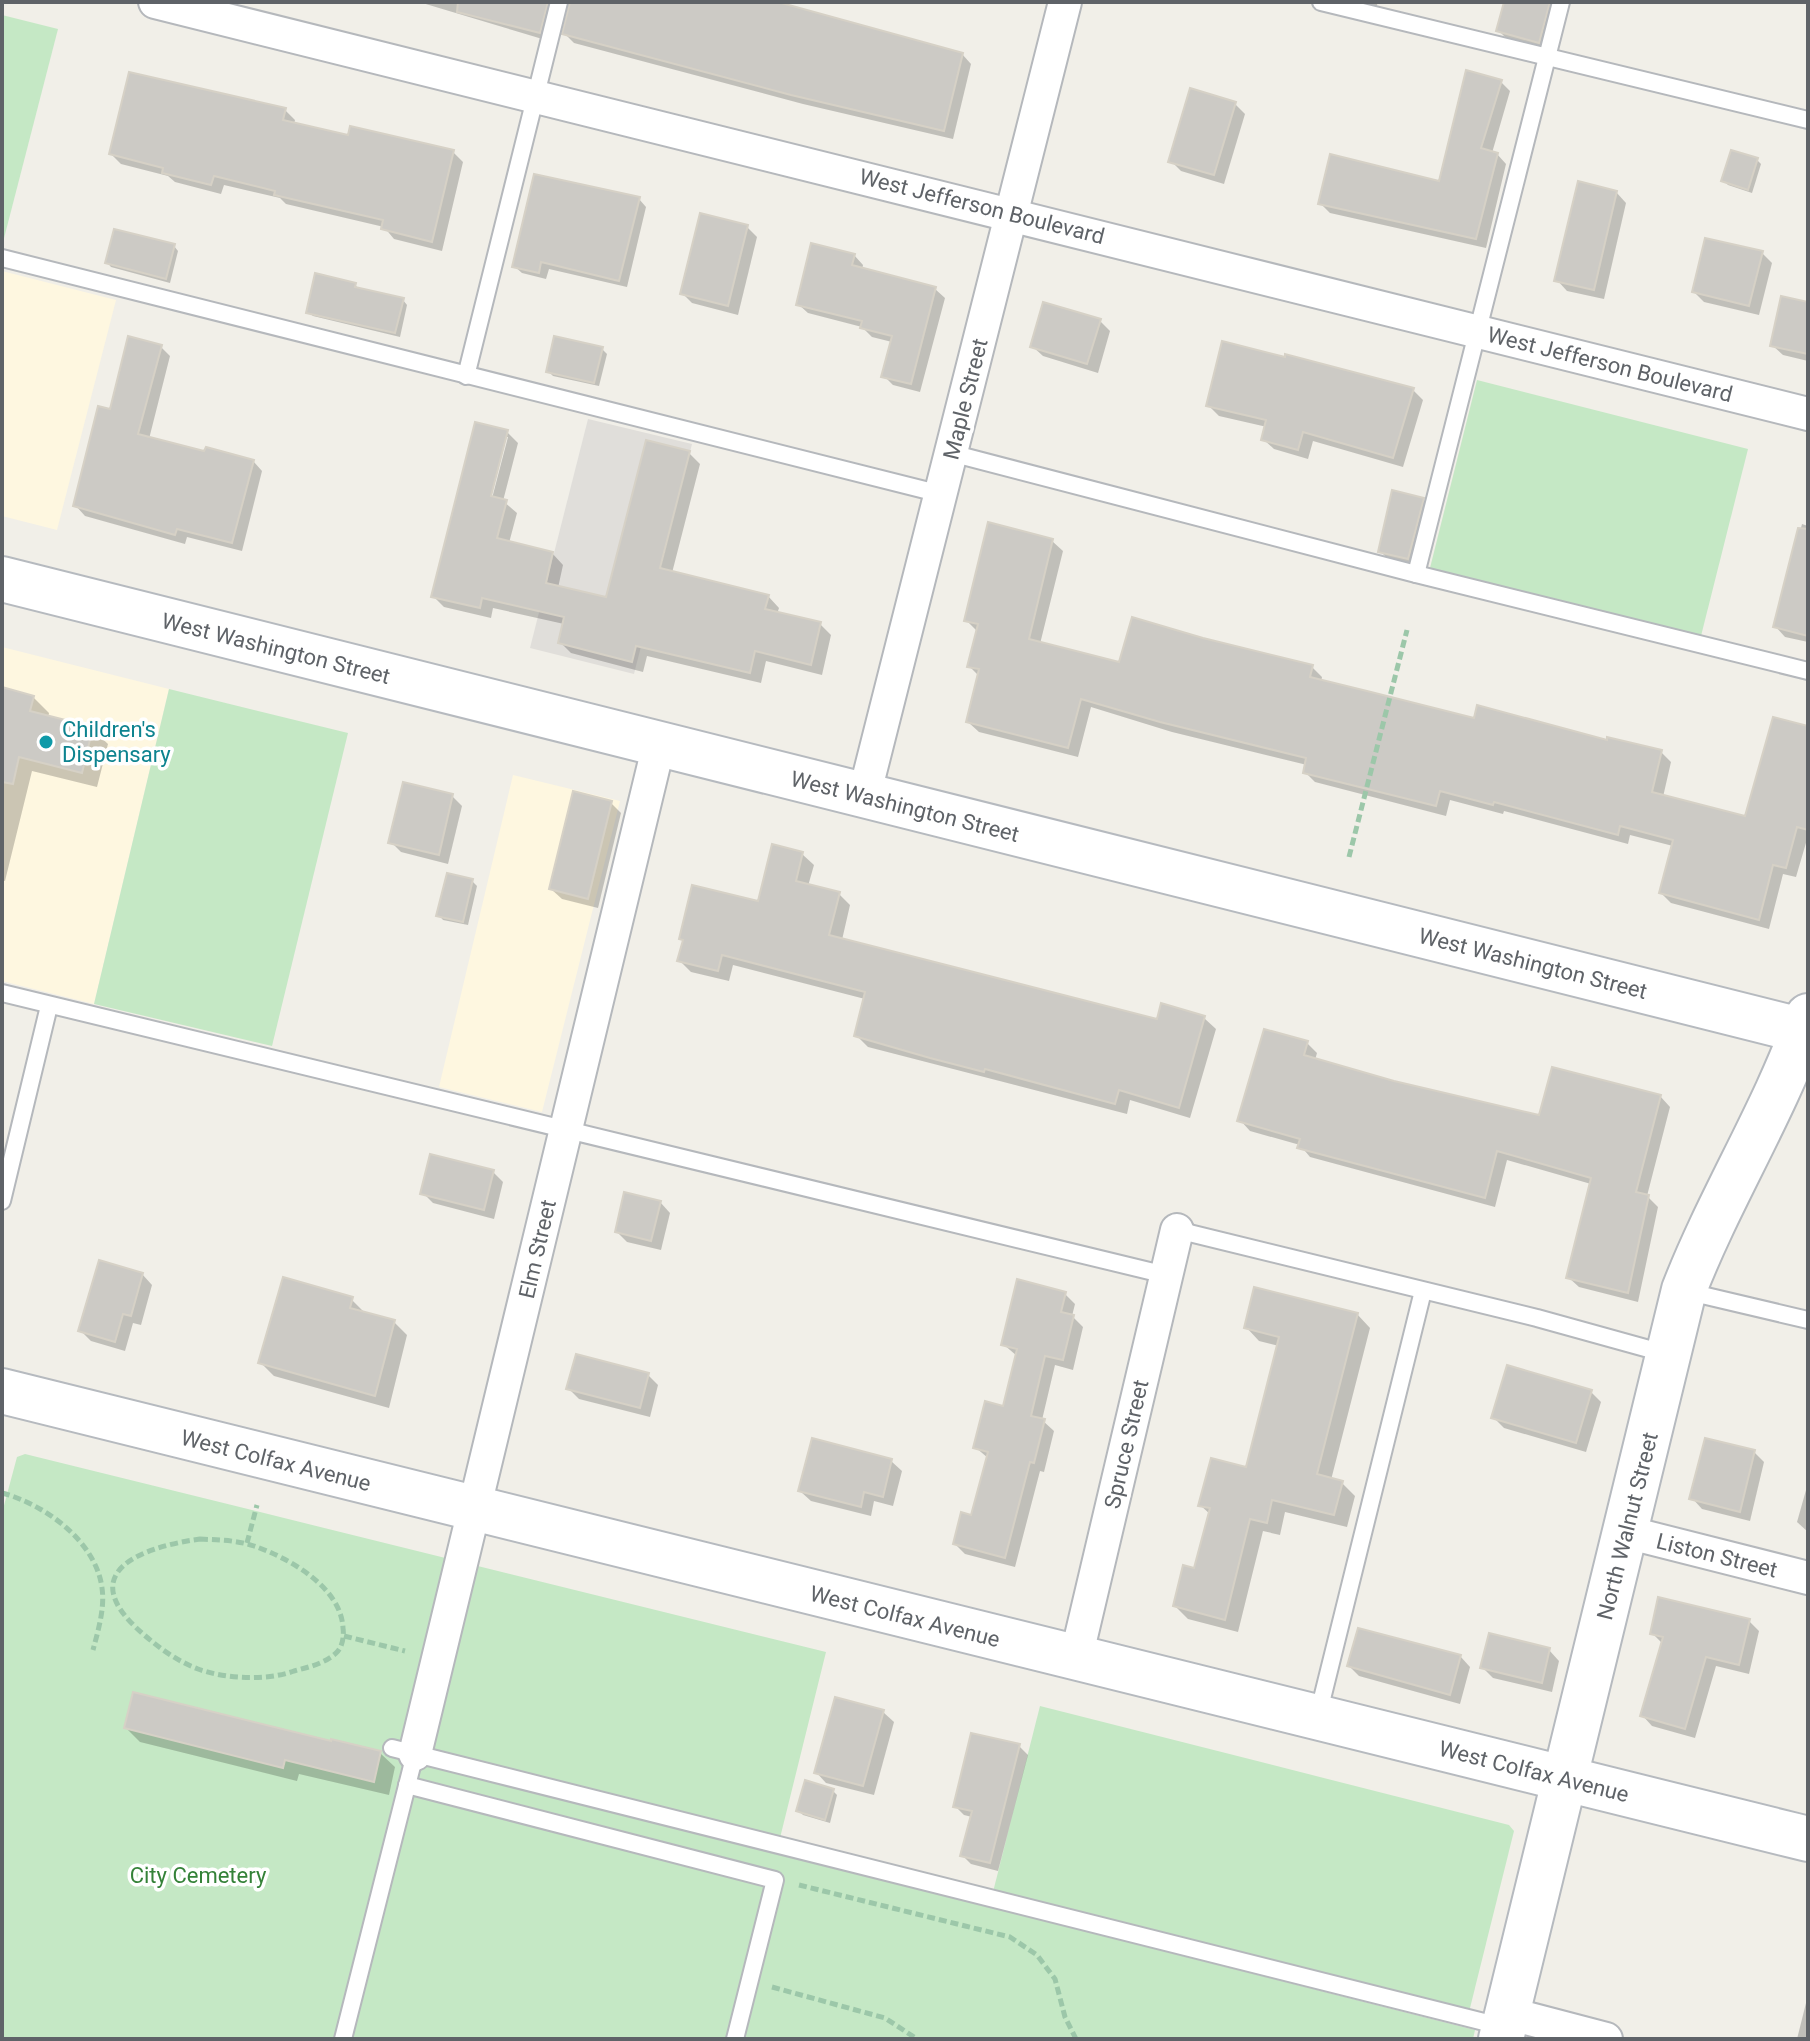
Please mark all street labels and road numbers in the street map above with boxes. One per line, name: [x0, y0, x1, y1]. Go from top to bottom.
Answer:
street label: West Jefferson Boulevard: [857, 164, 1107, 249]
street label: West Jefferson Boulevard: [1485, 322, 1735, 407]
street label: Maple Street: [938, 336, 993, 462]
street label: West Washington Street: [159, 608, 393, 689]
street label: West Washington Street: [788, 766, 1022, 847]
street label: West Washington Street: [1416, 923, 1650, 1004]
street label: Elm Street: [514, 1197, 561, 1301]
street label: Spruce Street: [1099, 1377, 1153, 1511]
street label: West Colfax Avenue: [178, 1425, 374, 1496]
street label: North Walnut Street: [1592, 1430, 1663, 1623]
street label: Liston Street: [1654, 1528, 1780, 1583]
street label: West Colfax Avenue: [807, 1581, 1003, 1652]
street label: West Colfax Avenue: [1436, 1736, 1632, 1807]

